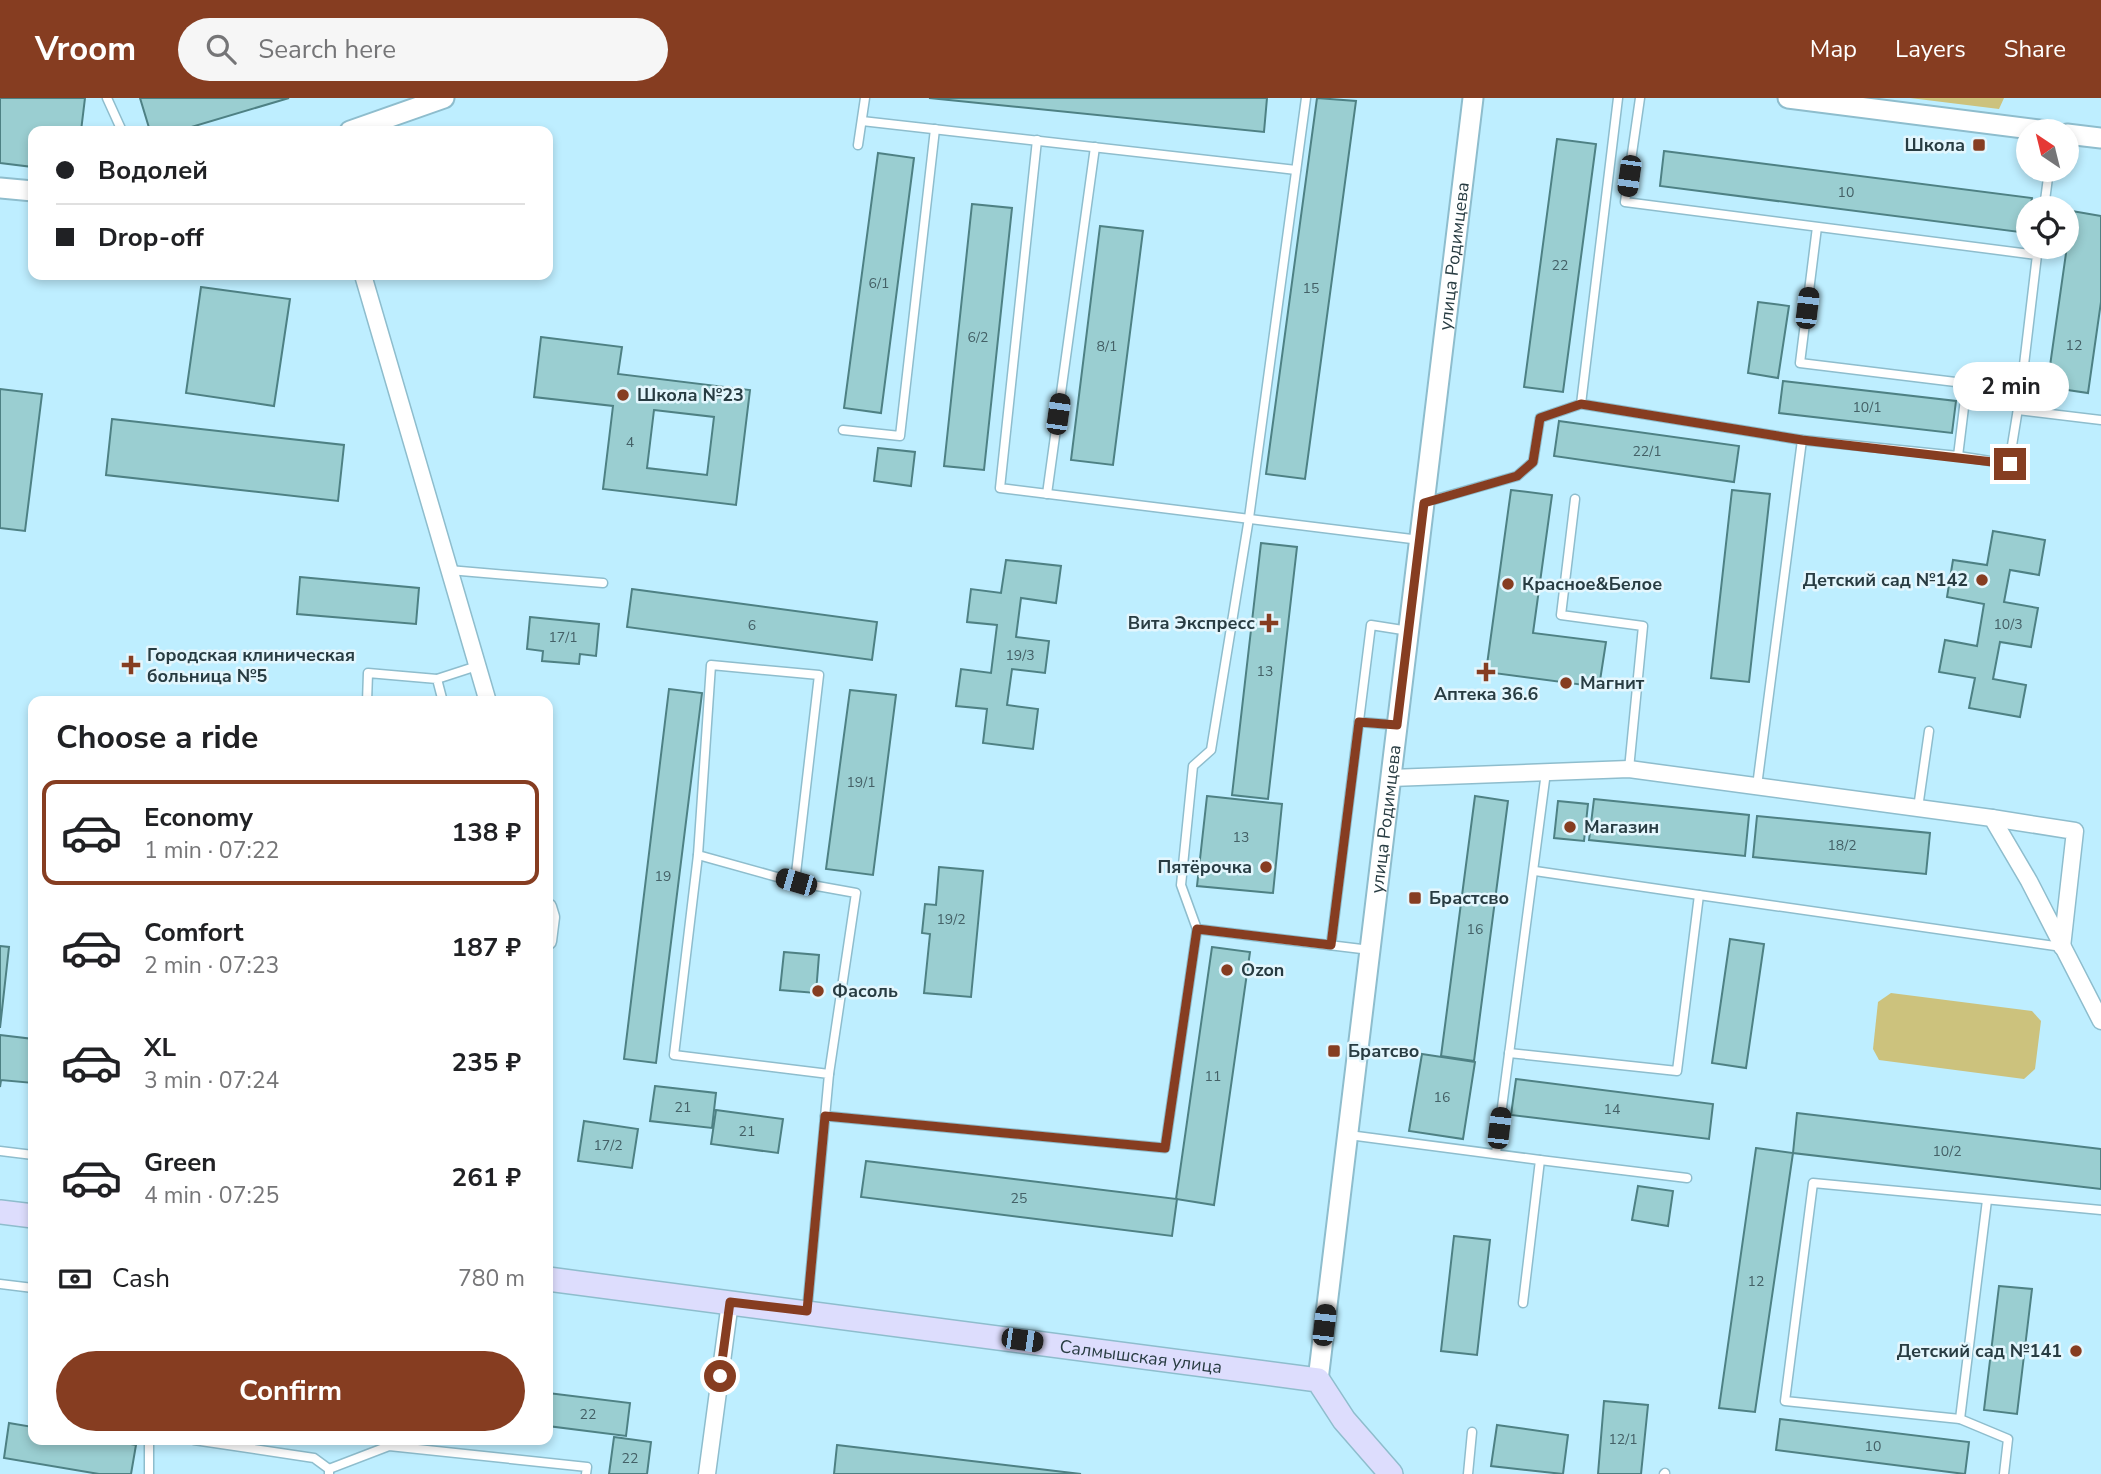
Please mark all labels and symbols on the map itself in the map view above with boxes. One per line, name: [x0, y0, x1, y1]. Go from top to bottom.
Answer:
north arrow: [2016, 119, 2079, 182]
place label: Школа: [1904, 133, 1965, 157]
marker: Школа: [1971, 137, 1987, 153]
car: [1616, 154, 1643, 198]
street label: улица Родимцева: [1433, 181, 1475, 332]
house number: 10: [1838, 183, 1854, 202]
house number: 22: [1552, 256, 1568, 275]
house number: 6/1: [869, 274, 889, 293]
house number: 15: [1303, 279, 1319, 298]
car: [1795, 286, 1820, 330]
house number: 6/2: [968, 328, 988, 347]
house number: 12: [2066, 336, 2082, 355]
house number: 8/1: [1097, 337, 1117, 356]
callout: 2 min: [1952, 362, 2068, 412]
place label: Школа №23: [637, 383, 744, 407]
marker: Школа №23: [615, 387, 631, 403]
car: [1045, 392, 1072, 436]
house number: 10/1: [1852, 398, 1882, 417]
house number: 4: [626, 433, 634, 452]
house number: 22/1: [1632, 442, 1662, 461]
route end: [1994, 448, 2026, 480]
place label: Детский сад №142: [1803, 568, 1968, 592]
place label: Красное&Белое: [1522, 572, 1662, 596]
marker: Детский сад №142: [1974, 572, 1990, 588]
marker: Красное&Белое: [1500, 576, 1516, 592]
place label: Вита Экспресс: [1128, 611, 1255, 635]
marker: Вита Экспресс: [1261, 615, 1277, 631]
house number: 10/3: [1993, 615, 2023, 634]
house number: 6: [748, 616, 756, 635]
house number: 17/1: [548, 628, 578, 647]
place label: Городская клиническая больница №5: [147, 643, 355, 688]
house number: 19/3: [1005, 646, 1035, 665]
marker: Городская клиническая больница №5: [121, 655, 141, 675]
house number: 13: [1257, 662, 1273, 681]
marker: Аптека 36.6: [1478, 664, 1494, 680]
place label: Магнит: [1580, 671, 1645, 695]
marker: Магнит: [1558, 675, 1574, 691]
place label: Аптека 36.6: [1434, 682, 1538, 706]
street label: улица Родимцева: [1365, 744, 1407, 895]
house number: 19/1: [846, 773, 876, 792]
place label: Магазин: [1584, 815, 1659, 839]
marker: Магазин: [1562, 819, 1578, 835]
house number: 13: [1233, 828, 1249, 847]
house number: 18/2: [1827, 836, 1857, 855]
place label: Пятёрочка: [1158, 855, 1252, 879]
marker: Пятёрочка: [1258, 859, 1274, 875]
car: [773, 866, 820, 898]
house number: 19: [655, 867, 671, 886]
place label: Брастсво: [1429, 886, 1509, 910]
marker: Брастсво: [1407, 890, 1423, 906]
house number: 19/2: [936, 910, 966, 929]
house number: 16: [1467, 920, 1483, 939]
place label: Ozon: [1241, 958, 1284, 982]
marker: Ozon: [1219, 962, 1235, 978]
place label: Фасоль: [832, 979, 898, 1003]
marker: Фасоль: [810, 983, 826, 999]
place label: Братсво: [1348, 1039, 1419, 1063]
marker: Братсво: [1326, 1043, 1342, 1059]
house number: 11: [1205, 1067, 1221, 1086]
house number: 16: [1434, 1088, 1450, 1107]
house number: 21: [675, 1098, 691, 1117]
house number: 14: [1604, 1100, 1620, 1119]
car: [1487, 1106, 1512, 1150]
house number: 21: [739, 1122, 755, 1141]
house number: 17/2: [593, 1136, 623, 1155]
house number: 10/2: [1932, 1142, 1962, 1161]
house number: 25: [1011, 1189, 1027, 1208]
house number: 12: [1748, 1272, 1764, 1291]
car: [1312, 1303, 1337, 1347]
car: [1000, 1327, 1045, 1353]
street label: Салмышская улица: [1058, 1334, 1224, 1379]
place label: Детский сад №141: [1897, 1339, 2062, 1363]
marker: Детский сад №141: [2068, 1343, 2084, 1359]
route start: [704, 1360, 736, 1392]
house number: 22: [580, 1405, 596, 1424]
house number: 12/1: [1608, 1430, 1638, 1449]
house number: 10: [1865, 1437, 1881, 1456]
house number: 22: [622, 1449, 638, 1468]

